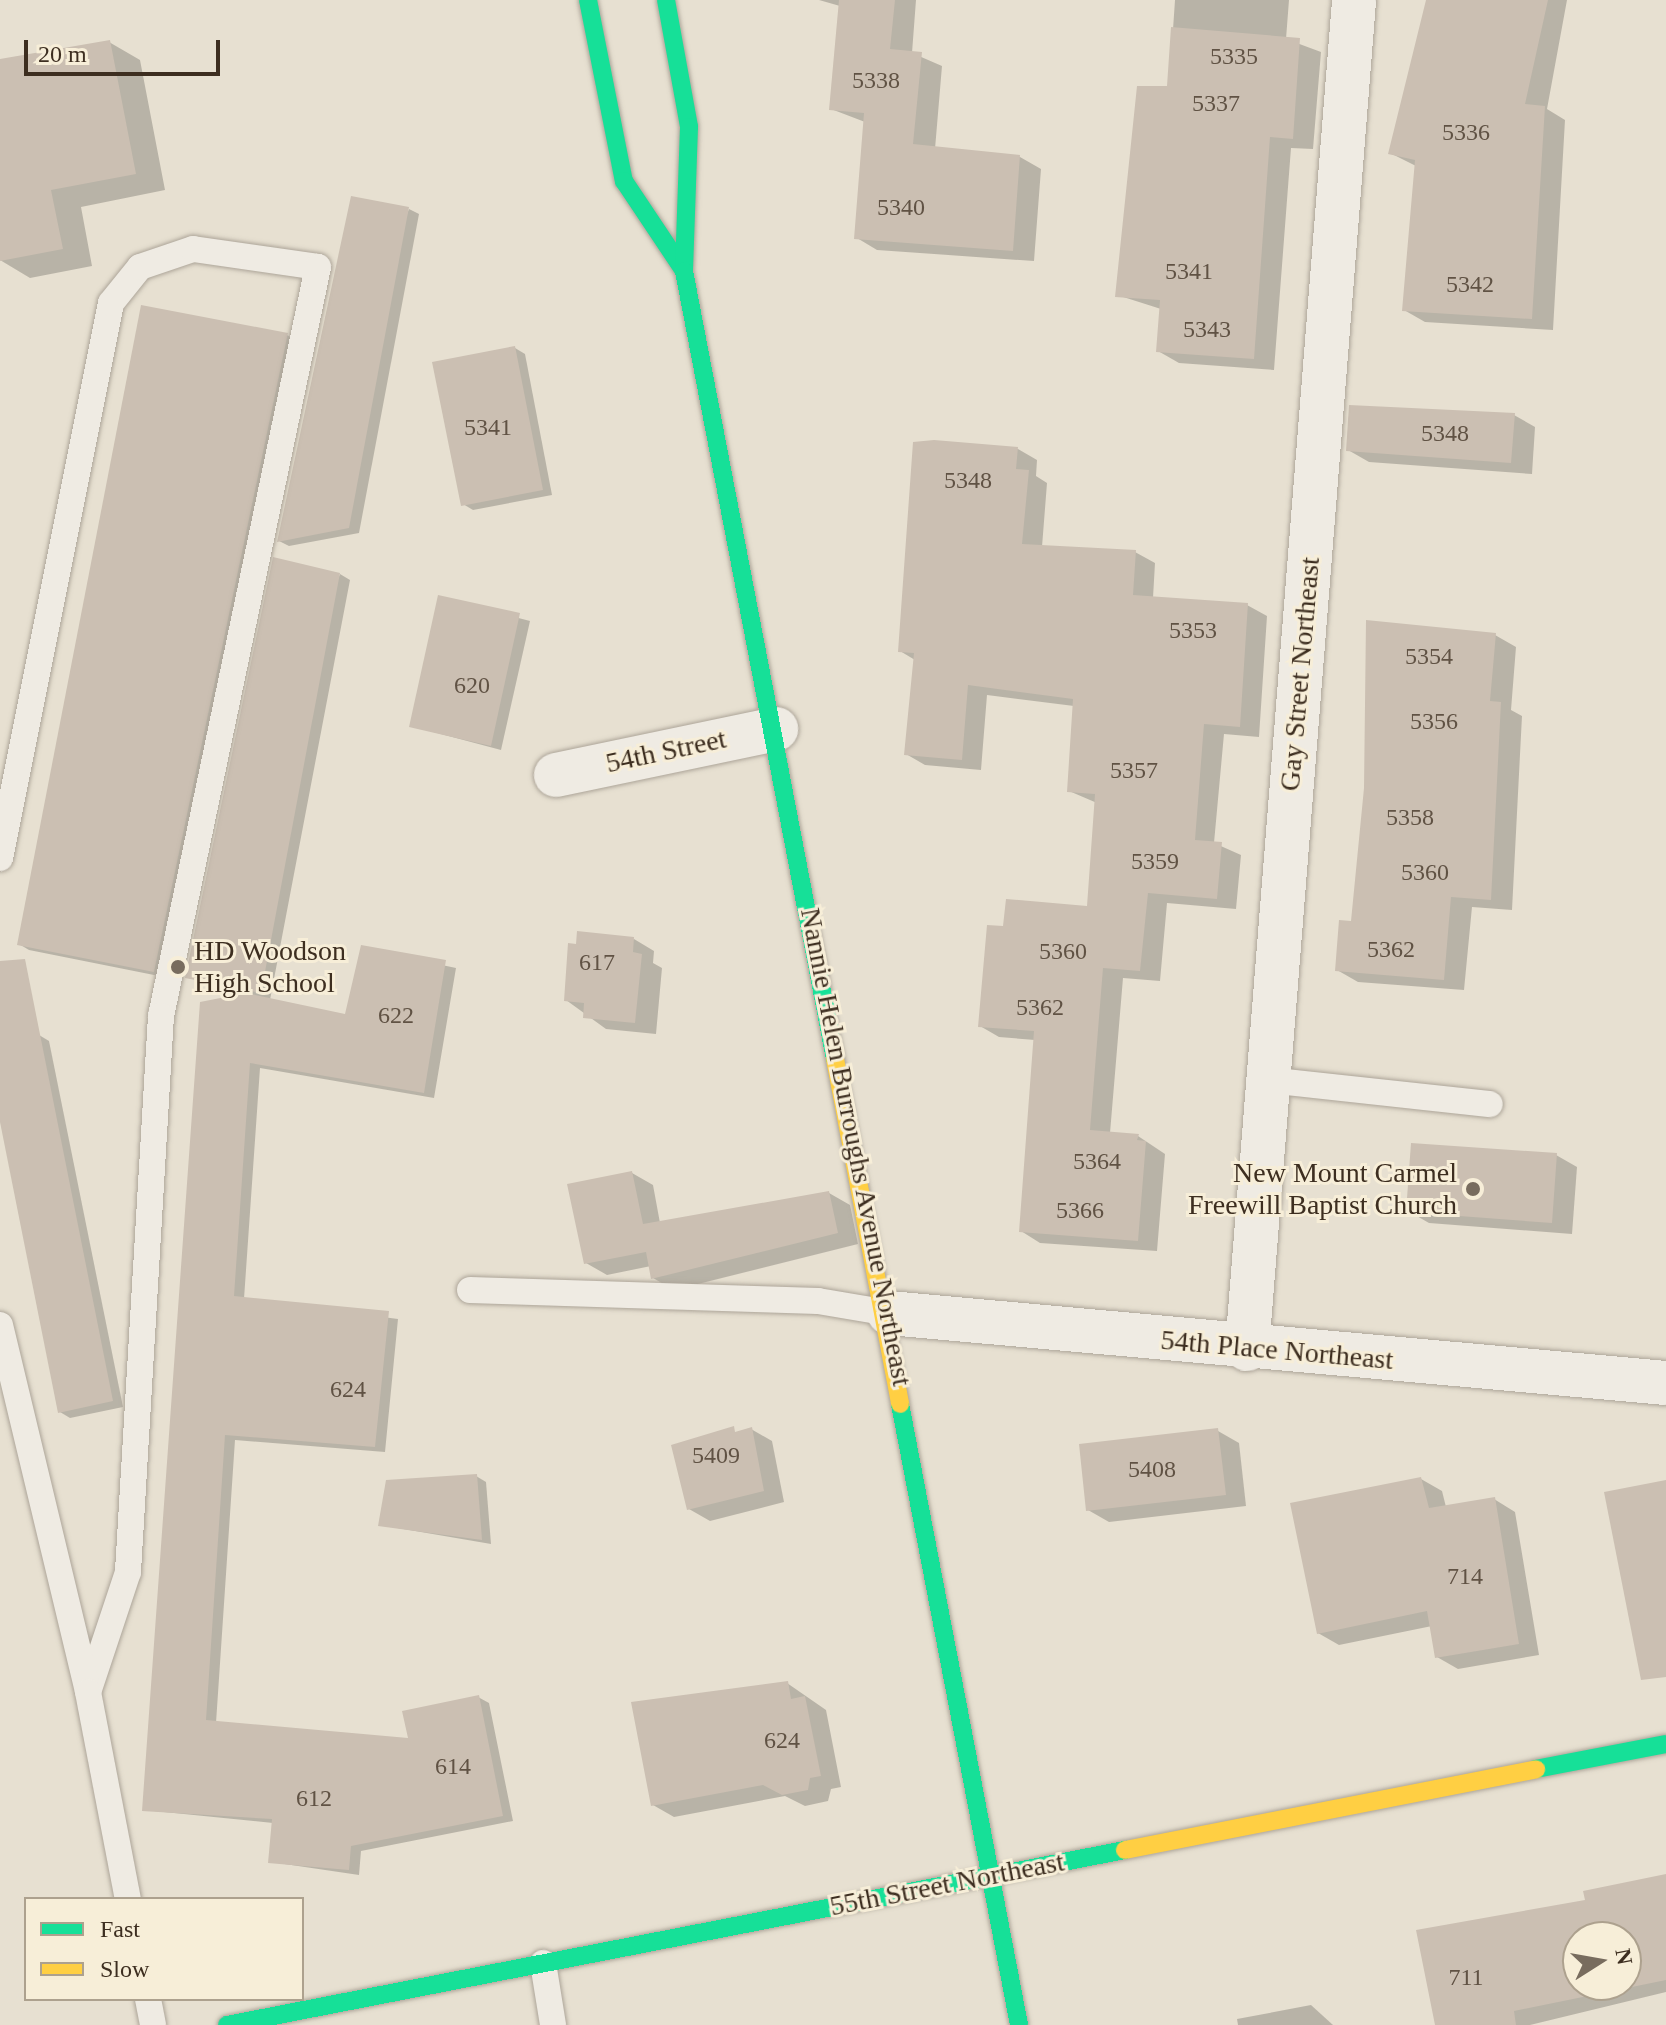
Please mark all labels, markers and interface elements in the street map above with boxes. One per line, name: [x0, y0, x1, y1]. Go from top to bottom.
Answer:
scale bar: [28, 24, 224, 74]
text: 20 m: [38, 41, 87, 67]
house number: 5335: [1210, 43, 1258, 71]
house number: 5338: [852, 67, 900, 95]
house number: 5337: [1192, 90, 1240, 118]
house number: 5336: [1442, 119, 1490, 147]
house number: 5340: [877, 194, 925, 222]
house number: 5341: [1165, 258, 1213, 286]
house number: 5342: [1446, 271, 1494, 299]
house number: 5343: [1183, 316, 1231, 344]
house number: 5341: [464, 414, 512, 442]
house number: 5348: [1421, 420, 1469, 448]
house number: 5348: [944, 467, 992, 495]
street label: Gay Street Northeast: [1273, 556, 1327, 792]
house number: 5353: [1169, 617, 1217, 645]
house number: 5354: [1405, 643, 1453, 671]
house number: 620: [454, 672, 490, 700]
house number: 5356: [1410, 708, 1458, 736]
street label: 54th Street: [603, 722, 729, 780]
house number: 5357: [1110, 757, 1158, 785]
house number: 5358: [1386, 804, 1434, 832]
house number: 5359: [1131, 848, 1179, 876]
house number: 5360: [1401, 859, 1449, 887]
street label: Nannie Helen Burroughs Avenue Northeast: [793, 904, 919, 1390]
place label: HD Woodson High School: [194, 934, 347, 1000]
house number: 5362: [1367, 936, 1415, 964]
house number: 5360: [1039, 938, 1087, 966]
house number: 617: [579, 949, 615, 977]
marker: HD Woodson High School: [169, 958, 187, 976]
house number: 5362: [1016, 994, 1064, 1022]
house number: 622: [378, 1002, 414, 1030]
house number: 5364: [1073, 1148, 1121, 1176]
place label: New Mount Carmel Freewill Baptist Church: [1188, 1156, 1457, 1222]
marker: New Mount Carmel Freewill Baptist Church: [1464, 1180, 1482, 1198]
house number: 5366: [1056, 1197, 1104, 1225]
street label: 54th Place Northeast: [1159, 1323, 1395, 1377]
house number: 624: [330, 1376, 366, 1404]
house number: 5409: [692, 1442, 740, 1470]
house number: 5408: [1128, 1456, 1176, 1484]
house number: 714: [1447, 1563, 1483, 1591]
house number: 624: [764, 1727, 800, 1755]
house number: 614: [435, 1753, 471, 1781]
house number: 612: [296, 1785, 332, 1813]
street label: 55th Street Northeast: [827, 1845, 1067, 1923]
legend: [24, 1897, 304, 2001]
text: Fast: [100, 1916, 140, 1942]
north arrow: [1562, 1921, 1642, 2001]
text: N: [1610, 1947, 1638, 1967]
text: Slow: [100, 1956, 149, 1982]
house number: 711: [1448, 1964, 1484, 1992]

